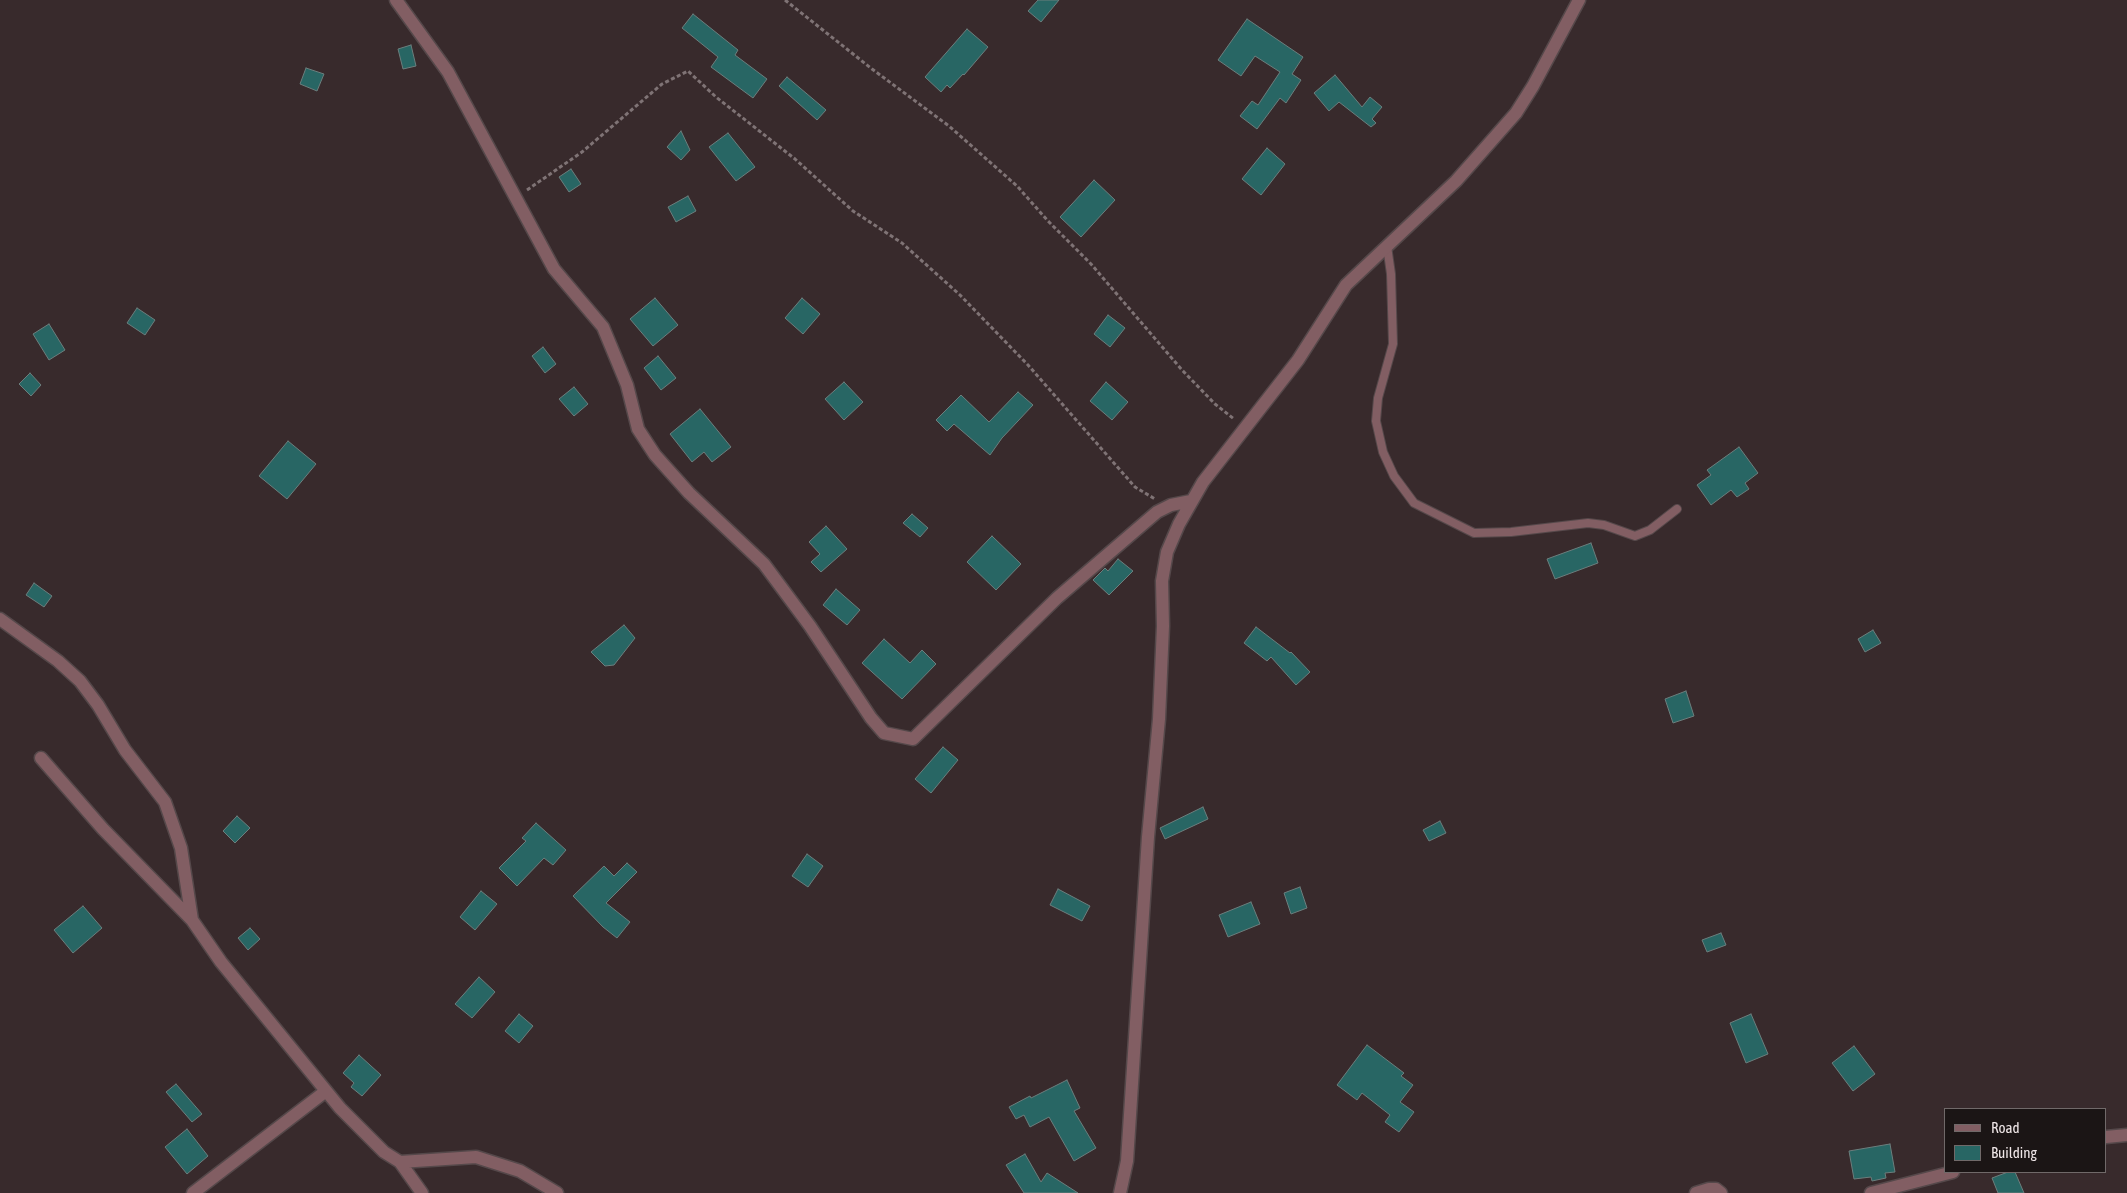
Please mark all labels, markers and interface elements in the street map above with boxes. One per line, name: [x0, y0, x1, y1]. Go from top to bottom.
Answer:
legend: [1944, 1108, 2107, 1173]
text: Road: [1991, 1119, 2020, 1136]
text: Building: [1991, 1144, 2037, 1161]

